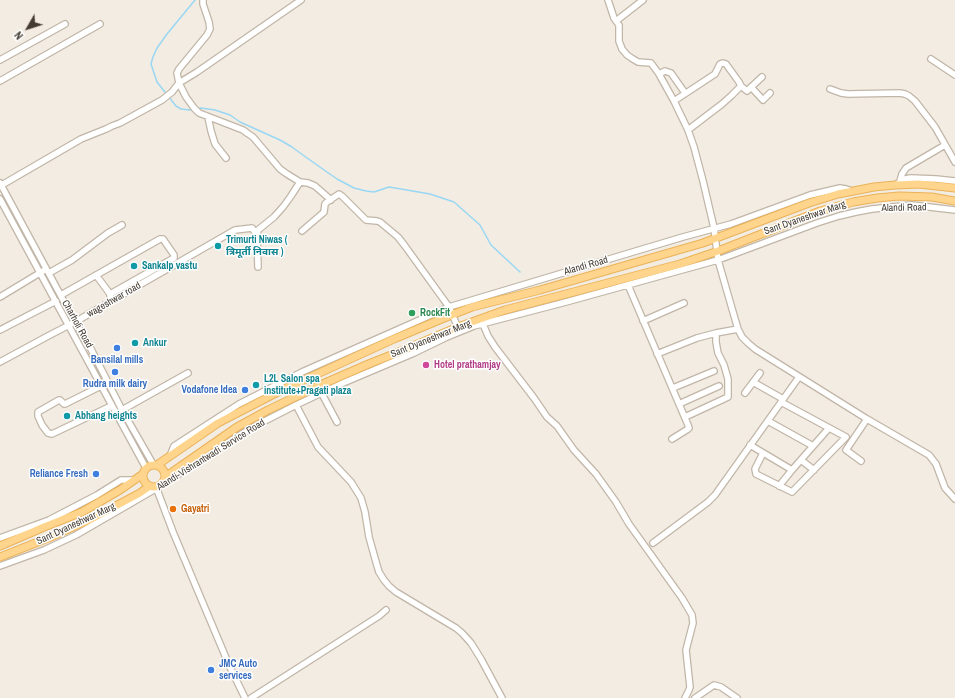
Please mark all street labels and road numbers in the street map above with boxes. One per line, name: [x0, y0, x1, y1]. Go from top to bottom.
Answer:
street label: Sant Dyaneshwar Marg: [763, 198, 847, 238]
street label: Alandi Road: [881, 202, 927, 214]
street label: Alandi Road: [563, 254, 609, 278]
street label: wageshwar road: [85, 280, 143, 320]
street label: Charholi Road: [59, 298, 95, 350]
street label: Sant Dyaneshwar Marg: [389, 317, 473, 361]
street label: Alandi-Vishrantwadi Service Road: [155, 417, 267, 493]
street label: Sant Dyaneshwar Marg: [35, 500, 117, 548]

